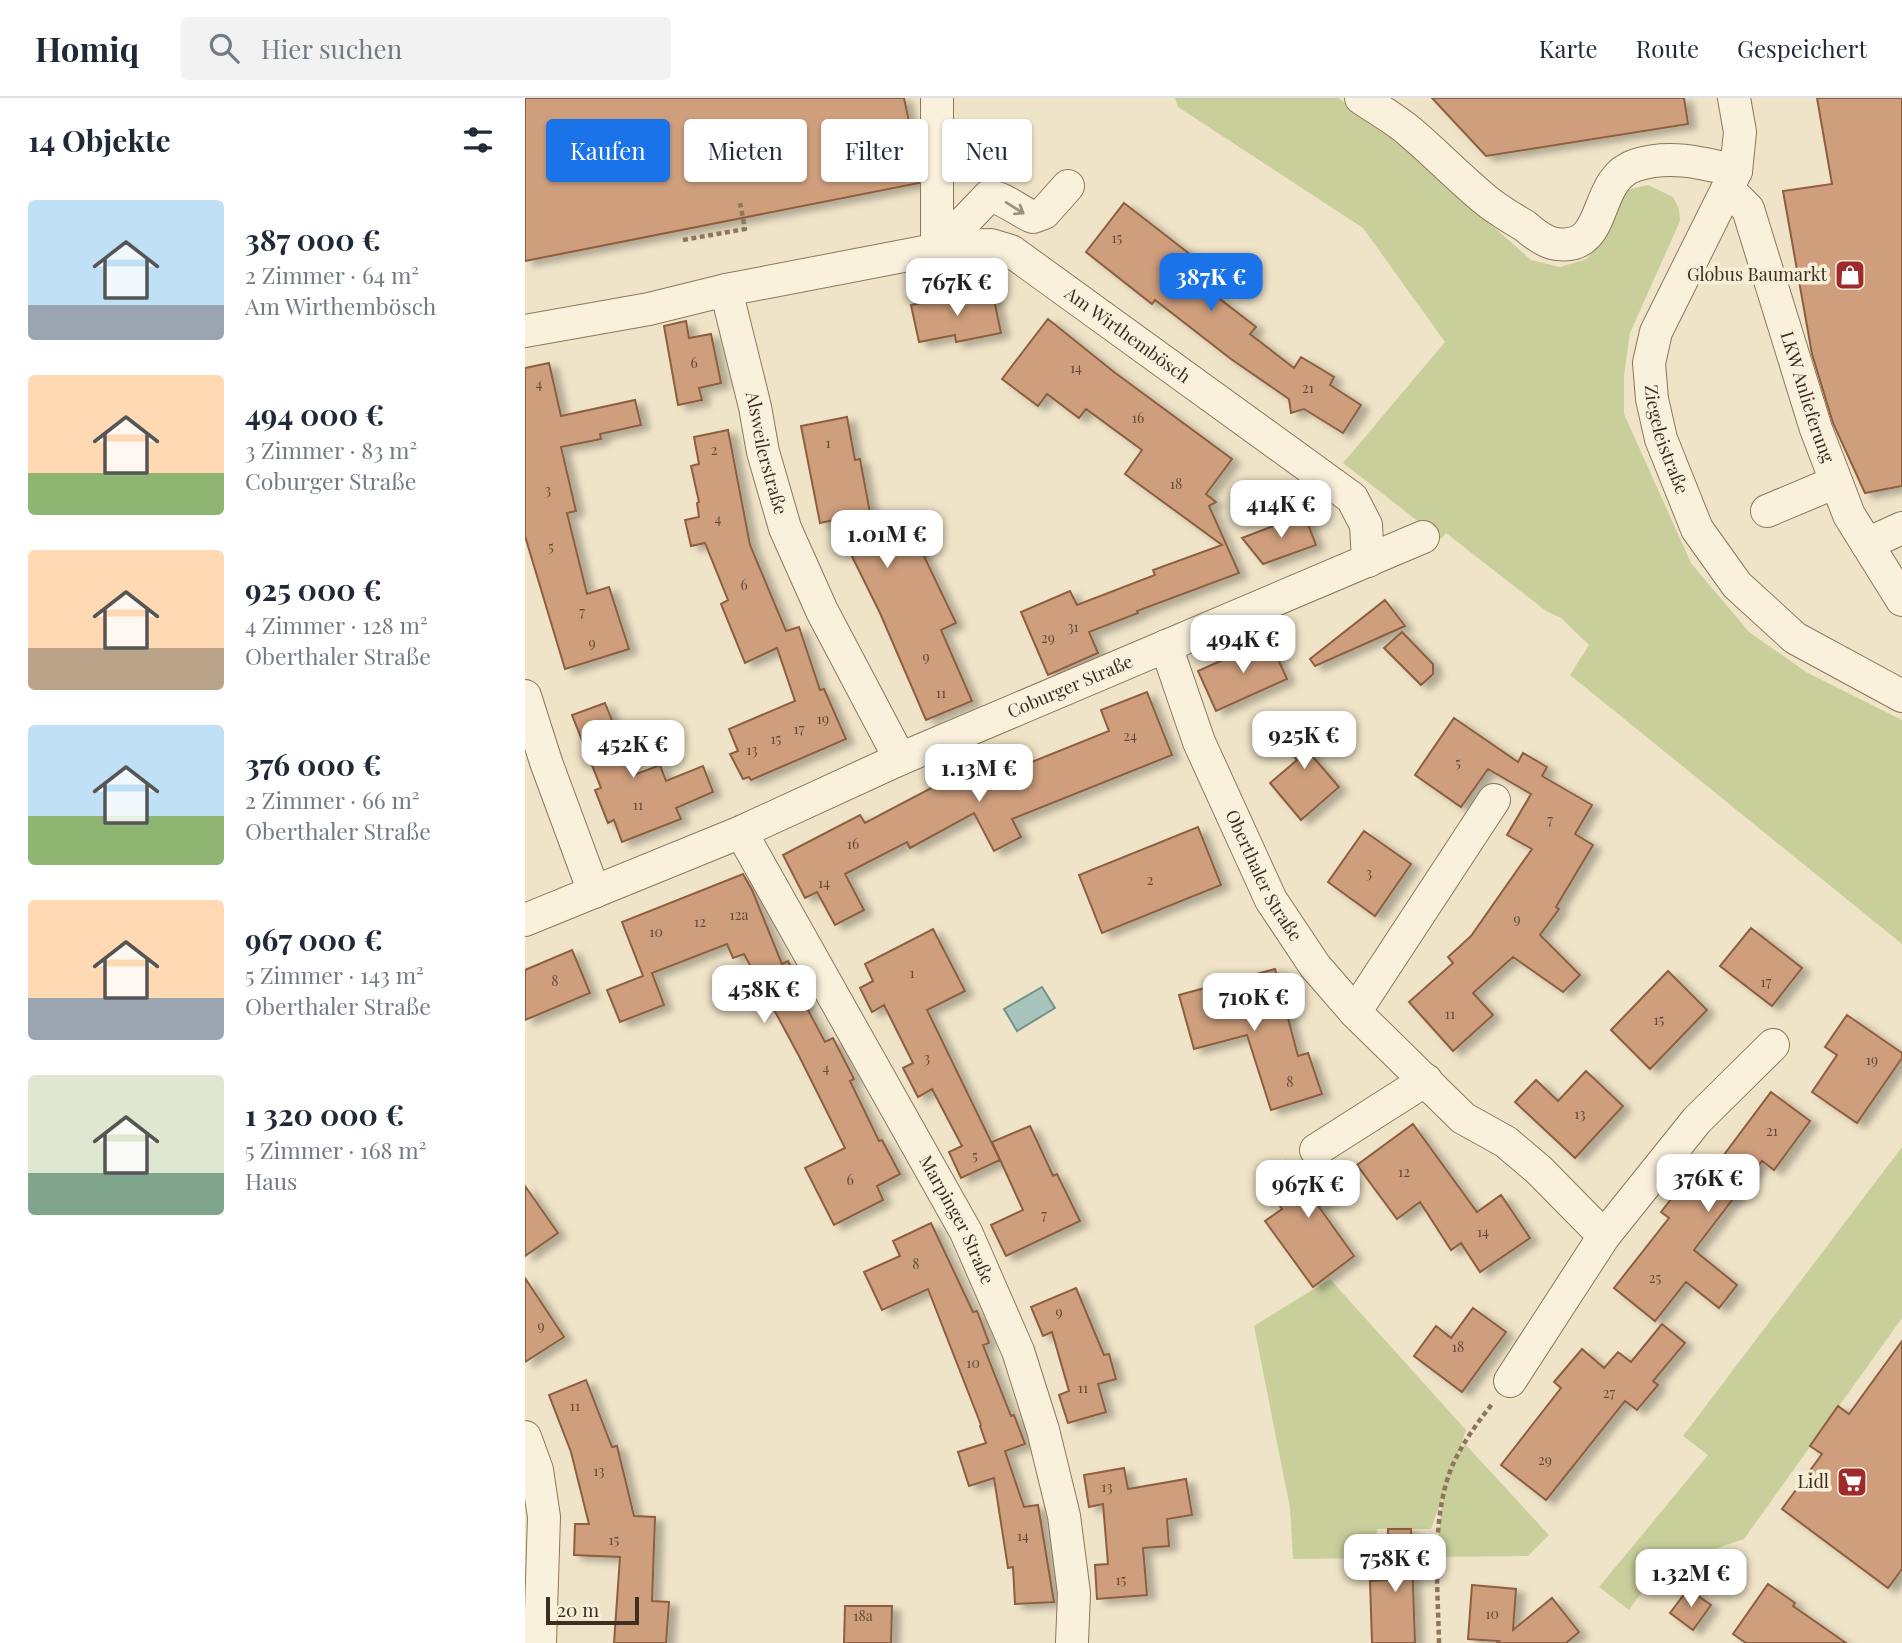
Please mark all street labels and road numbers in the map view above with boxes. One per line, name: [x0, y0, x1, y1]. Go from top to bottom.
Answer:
street label: Am Wirthembösch: [1059, 280, 1196, 388]
street label: LKW Anlieferung: [1775, 328, 1841, 466]
street label: Ziegeleistraße: [1640, 384, 1695, 497]
street label: Alsweilerstraße: [740, 388, 793, 517]
street label: Coburger Straße: [1003, 649, 1136, 723]
street label: Oberthaler Straße: [1220, 806, 1308, 946]
street label: Marpinger Straße: [914, 1151, 1000, 1288]

